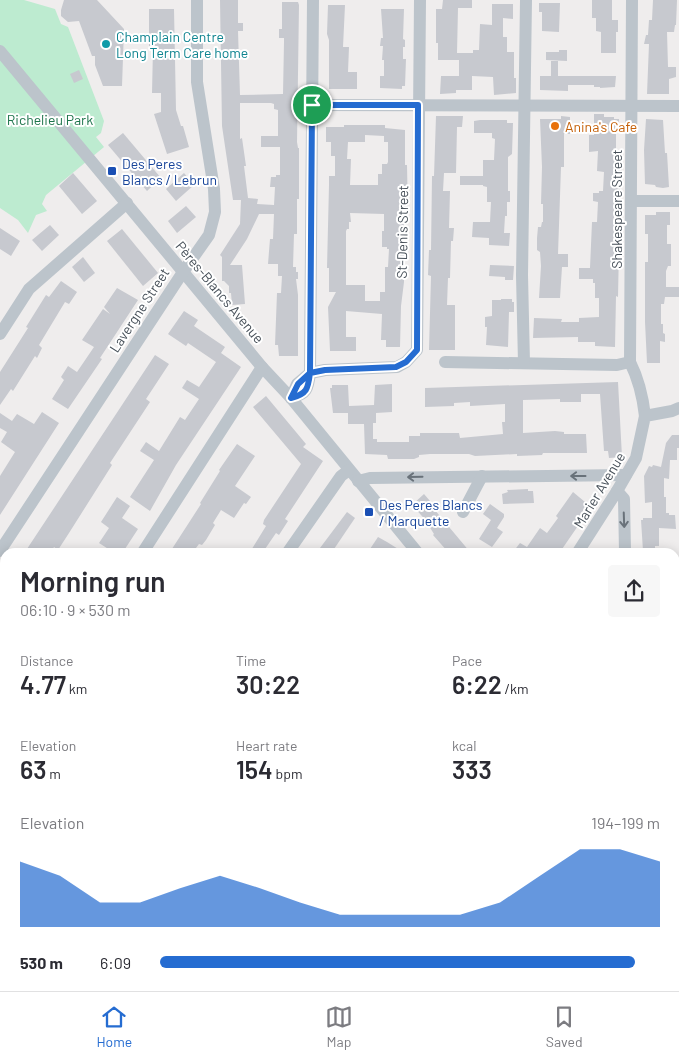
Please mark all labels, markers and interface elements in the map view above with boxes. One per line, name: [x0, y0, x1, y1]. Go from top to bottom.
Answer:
place label: Champlain Centre Long Term Care home: [116, 28, 248, 61]
marker: Champlain Centre Long Term Care home: [100, 38, 112, 50]
pin: [291, 84, 333, 126]
icon: arrive: [298, 91, 326, 119]
park label: Richelieu Park: [7, 111, 93, 128]
place label: Anina's Cafe: [565, 118, 637, 135]
marker: Anina's Cafe: [549, 120, 561, 132]
street label: Shakespeare Street: [608, 149, 625, 269]
place label: Des Peres Blancs / Lebrun: [122, 155, 217, 188]
marker: Des Peres Blancs / Lebrun: [106, 165, 118, 177]
street label: St-Denis Street: [393, 185, 411, 279]
street label: Pères-Blancs Avenue: [172, 238, 268, 346]
street label: Lavergne Street: [105, 265, 173, 355]
street label: Marier Avenue: [570, 449, 628, 531]
one-way arrow: [570, 471, 586, 481]
one-way arrow: [407, 472, 424, 482]
place label: Des Peres Blancs / Marquette: [379, 496, 483, 529]
marker: Des Peres Blancs / Marquette: [363, 506, 375, 518]
one-way arrow: [620, 512, 629, 528]
text: Morning run: [20, 564, 166, 598]
button: share: [608, 565, 660, 617]
text: 06:10 · 9 × 530 m: [20, 600, 131, 619]
text: Distance: [20, 652, 73, 669]
text: Time: [236, 652, 266, 669]
text: Pace: [452, 652, 482, 669]
text: 4.77: [20, 669, 66, 699]
text: 30:22: [236, 669, 300, 699]
text: 6:22: [452, 669, 502, 699]
text: km: [66, 680, 87, 697]
text: /km: [502, 680, 529, 697]
text: Elevation: [20, 737, 76, 754]
text: Heart rate: [236, 737, 297, 754]
text: kcal: [452, 737, 476, 754]
text: 63: [20, 754, 47, 784]
text: 154: [236, 754, 273, 784]
text: 333: [452, 754, 492, 784]
text: m: [47, 765, 61, 782]
text: bpm: [273, 765, 302, 782]
text: Elevation: [20, 813, 84, 832]
text: 194–199 m: [591, 813, 660, 832]
text: 530 m: [20, 953, 63, 972]
text: 6:09: [100, 953, 131, 972]
tab: Home: [96, 1003, 132, 1050]
tab: Map: [325, 1003, 353, 1050]
tab: Saved: [546, 1003, 583, 1050]

